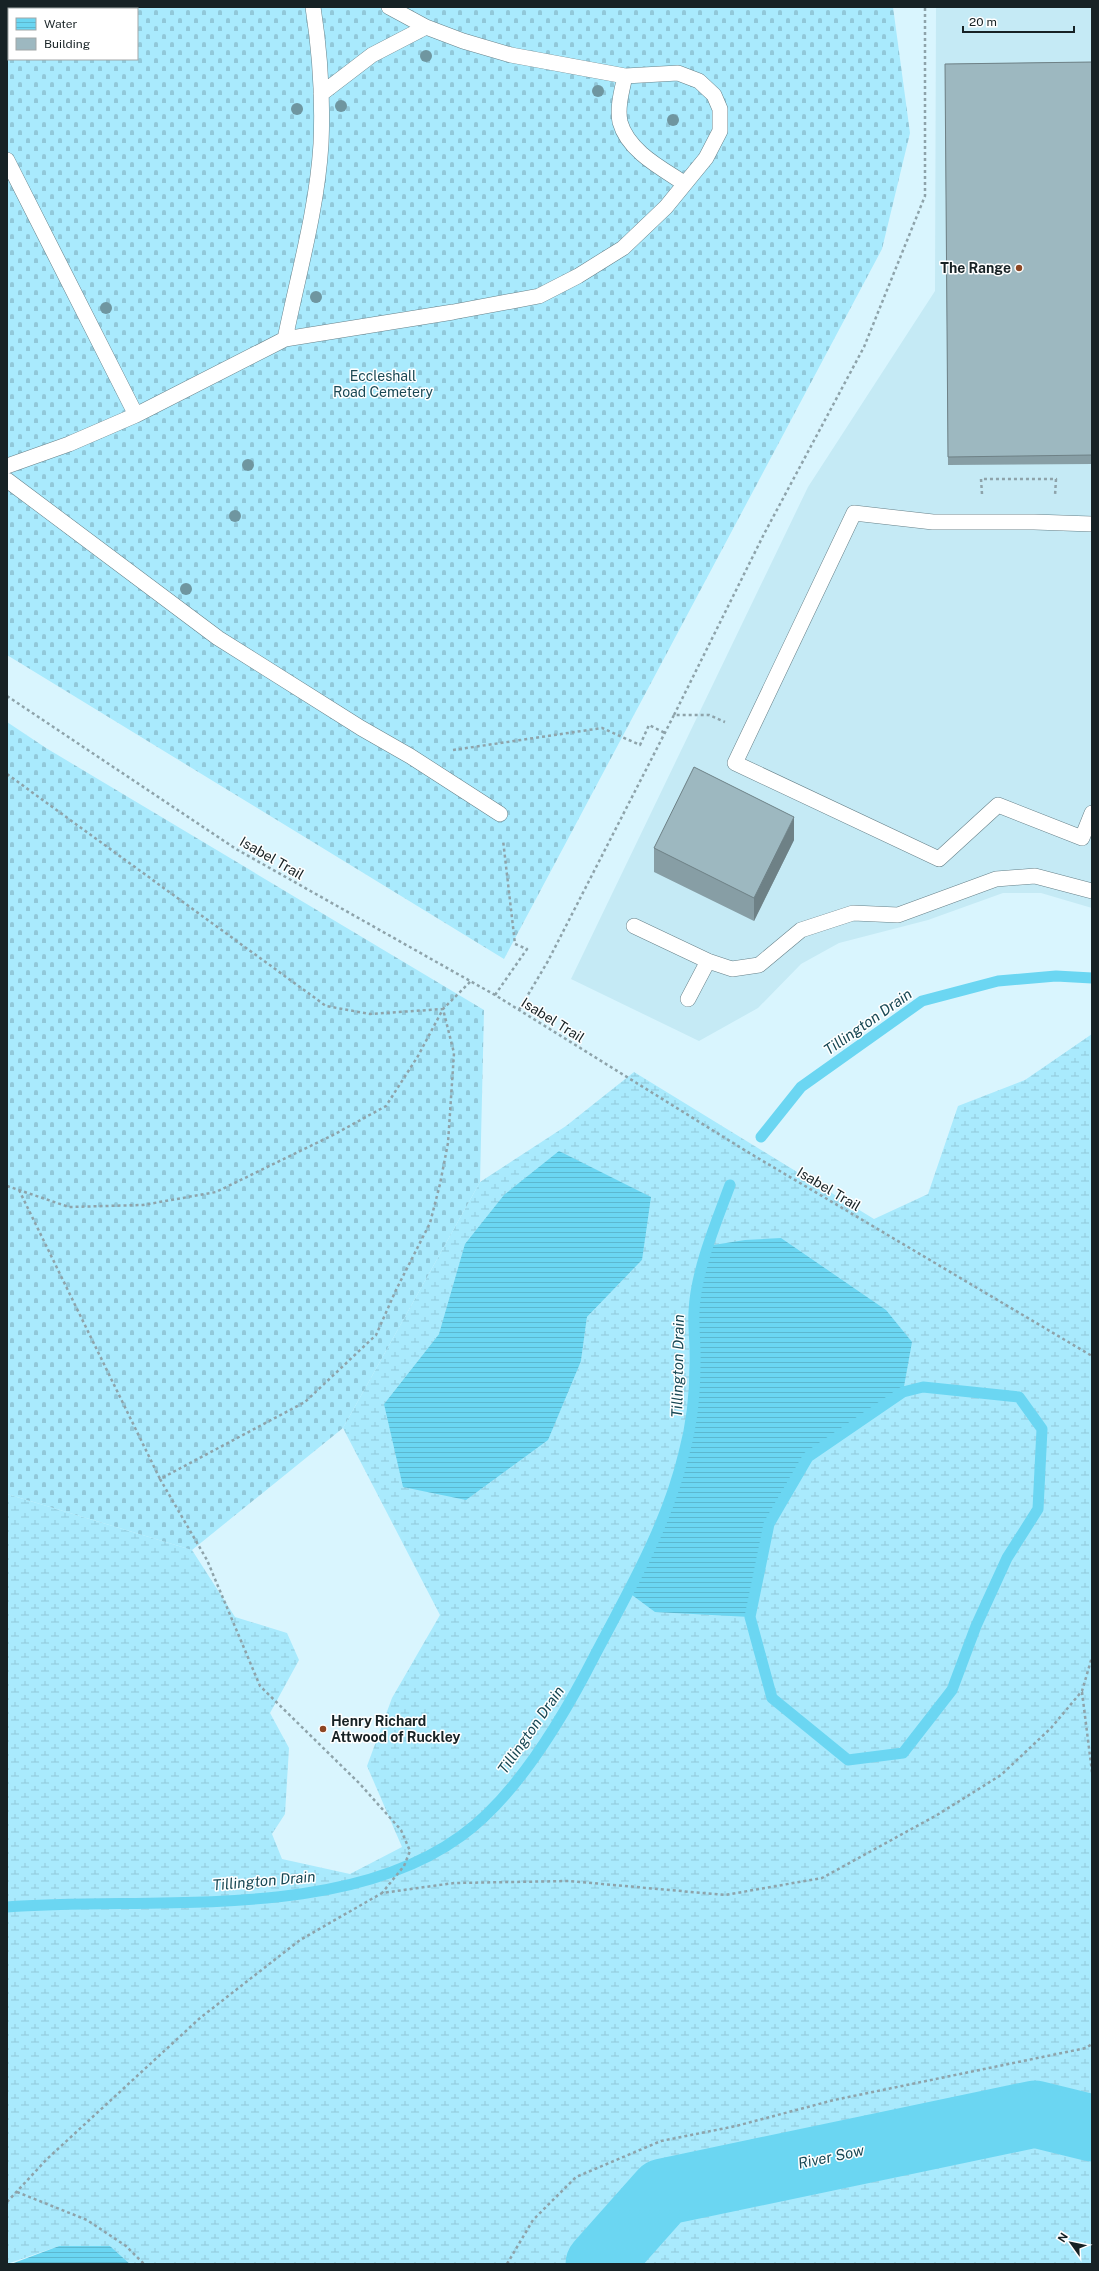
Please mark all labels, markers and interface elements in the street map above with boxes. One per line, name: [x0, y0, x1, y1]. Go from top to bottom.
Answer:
legend: [8, 8, 138, 60]
scale bar: [963, 8, 1074, 34]
text: 20 m: [969, 15, 997, 29]
text: Water: [44, 17, 78, 31]
text: Building: [44, 37, 90, 51]
place label: The Range: [940, 260, 1011, 276]
marker: The Range: [1014, 263, 1024, 273]
park label: Eccleshall Road Cemetery: [333, 368, 434, 400]
street label: Isabel Trail: [237, 833, 307, 883]
water label: Tillington Drain: [821, 985, 915, 1058]
street label: Isabel Trail: [519, 994, 587, 1046]
street label: Isabel Trail: [794, 1164, 864, 1214]
water label: Tillington Drain: [668, 1314, 687, 1418]
water label: Tillington Drain: [494, 1683, 567, 1777]
place label: Henry Richard Attwood of Ruckley: [331, 1713, 461, 1745]
marker: Henry Richard Attwood of Ruckley: [318, 1724, 328, 1734]
water label: Tillington Drain: [212, 1868, 316, 1893]
water label: River Sow: [796, 2141, 866, 2172]
north arrow: [1051, 2223, 1091, 2263]
text: N: [1055, 2231, 1070, 2244]

